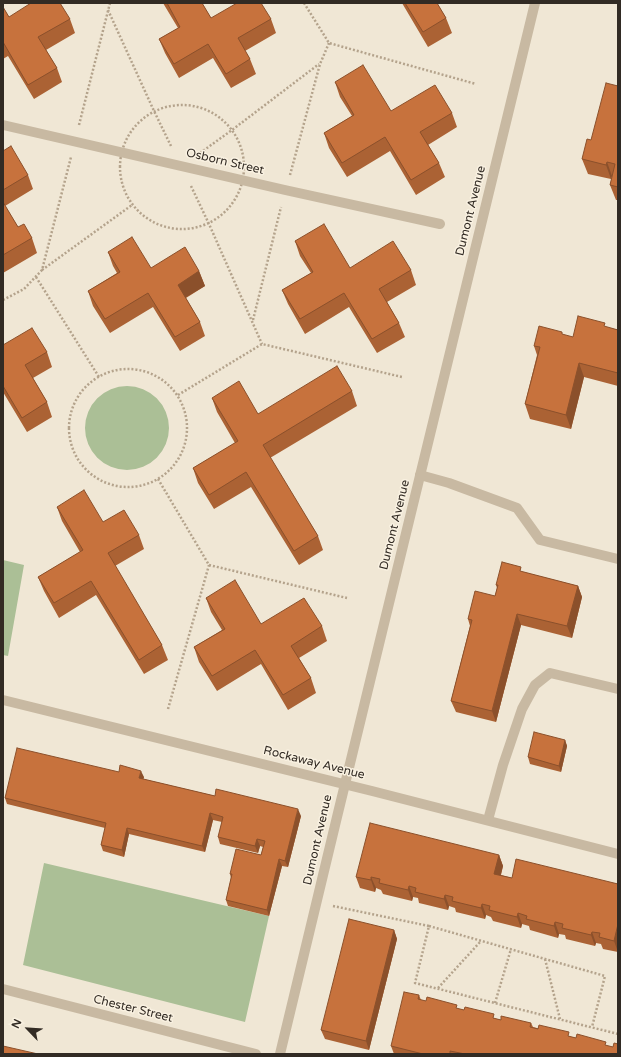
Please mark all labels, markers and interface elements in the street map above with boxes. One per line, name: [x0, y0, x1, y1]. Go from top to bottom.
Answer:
street label: Osborn Street: [185, 146, 265, 178]
street label: Dumont Avenue: [453, 164, 489, 258]
street label: Dumont Avenue: [377, 478, 413, 572]
street label: Rockaway Avenue: [262, 743, 366, 783]
street label: Dumont Avenue: [301, 793, 335, 887]
street label: Chester Street: [92, 992, 174, 1026]
north arrow: [8, 1009, 48, 1049]
text: N: [9, 1017, 24, 1030]

